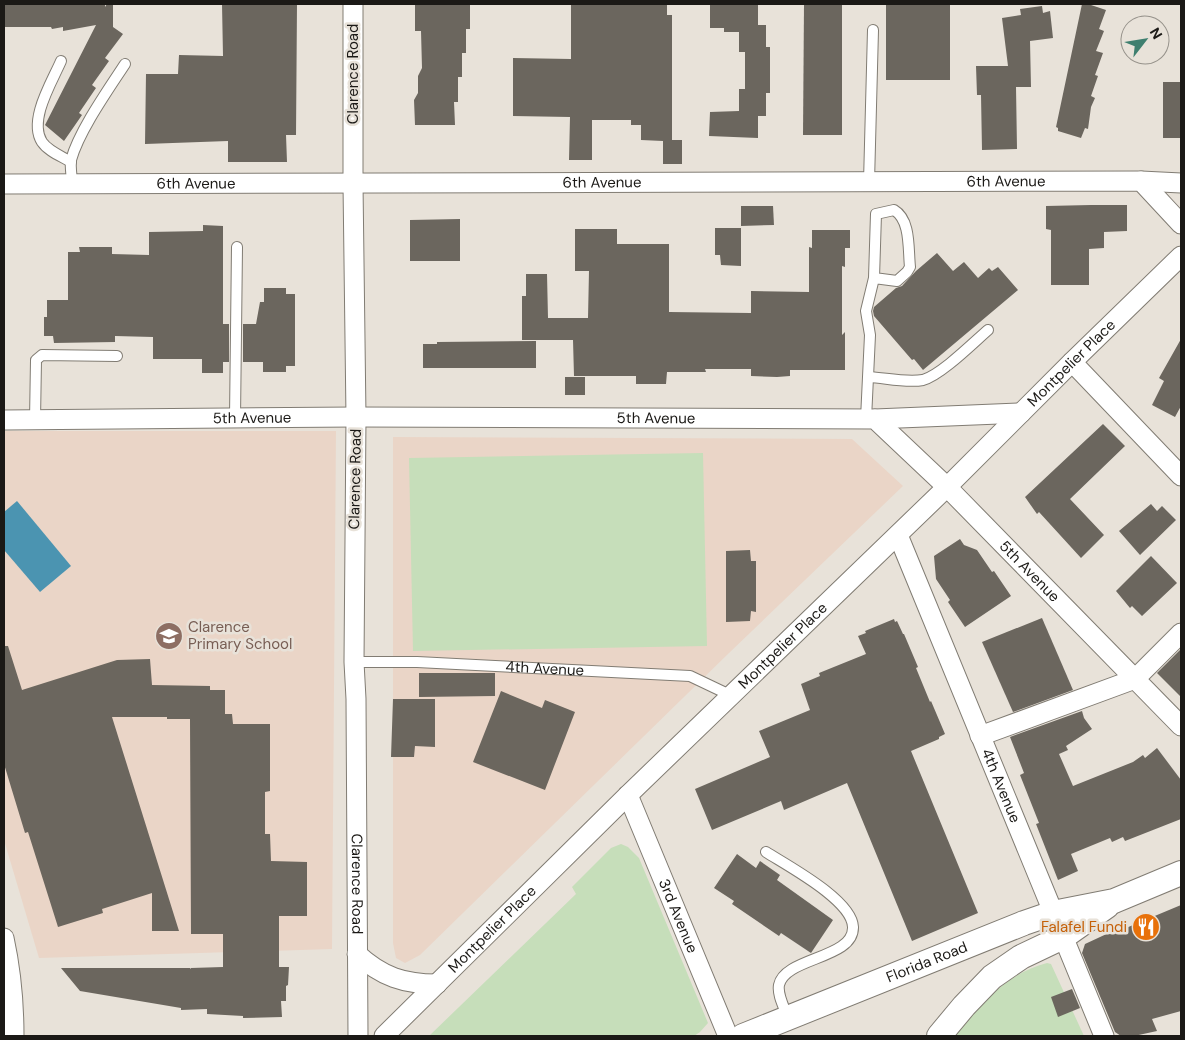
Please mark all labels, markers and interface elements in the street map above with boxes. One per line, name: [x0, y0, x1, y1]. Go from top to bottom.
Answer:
north arrow: [1120, 15, 1170, 65]
street label: Clarence Road: [343, 24, 363, 124]
text: N: [1146, 24, 1166, 42]
street label: 6th Avenue: [966, 171, 1046, 191]
street label: 6th Avenue: [562, 172, 642, 193]
street label: 6th Avenue: [156, 173, 236, 194]
street label: Montpelier Place: [1023, 315, 1120, 411]
street label: 5th Avenue: [213, 408, 291, 428]
street label: 5th Avenue: [617, 408, 695, 428]
street label: Clarence Road: [344, 428, 366, 530]
street label: 5th Avenue: [995, 536, 1064, 606]
street label: Montpelier Place: [734, 598, 832, 693]
place label: Clarence Primary School: [188, 617, 292, 654]
school or university icon: Clarence Primary School: [154, 621, 184, 651]
street label: 4th Avenue: [505, 657, 585, 681]
street label: 4th Avenue: [977, 745, 1025, 826]
street label: Clarence Road: [347, 833, 367, 934]
street label: 3rd Avenue: [654, 876, 703, 956]
street label: Montpelier Place: [444, 881, 541, 977]
restaurant icon: Falafel Fundi: [1131, 912, 1161, 942]
place label: Falafel Fundi: [1041, 917, 1127, 937]
street label: Florida Road: [883, 937, 970, 987]

